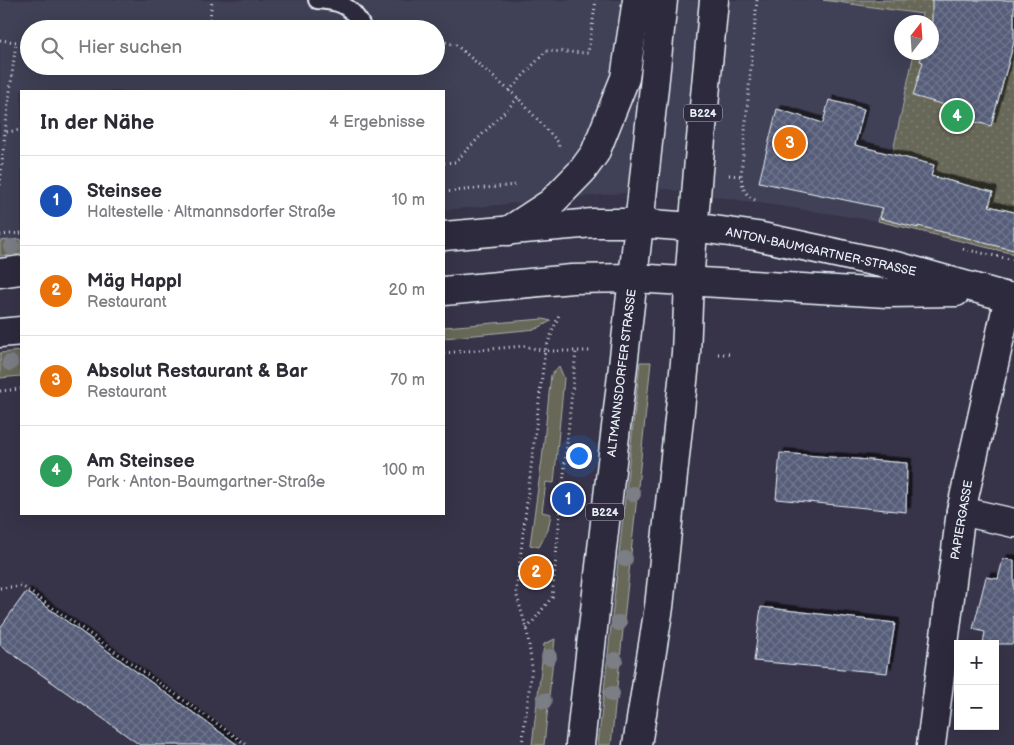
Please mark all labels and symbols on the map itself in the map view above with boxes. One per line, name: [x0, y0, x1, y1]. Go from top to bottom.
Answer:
north arrow: [894, 15, 939, 60]
pin: 4: [941, 97, 973, 135]
road number: B224: [684, 105, 722, 122]
pin: 3: [774, 124, 806, 162]
street label: ANTON-BAUMGARTNER-STRASSE: [725, 224, 918, 280]
street label: ALTMANNSDORFER STRASSE: [604, 288, 640, 458]
your location: [566, 443, 592, 469]
street label: PAPIERGASSE: [948, 479, 976, 561]
pin: 1: [552, 480, 584, 518]
road number: B224: [586, 504, 624, 520]
pin: 2: [520, 553, 552, 591]

